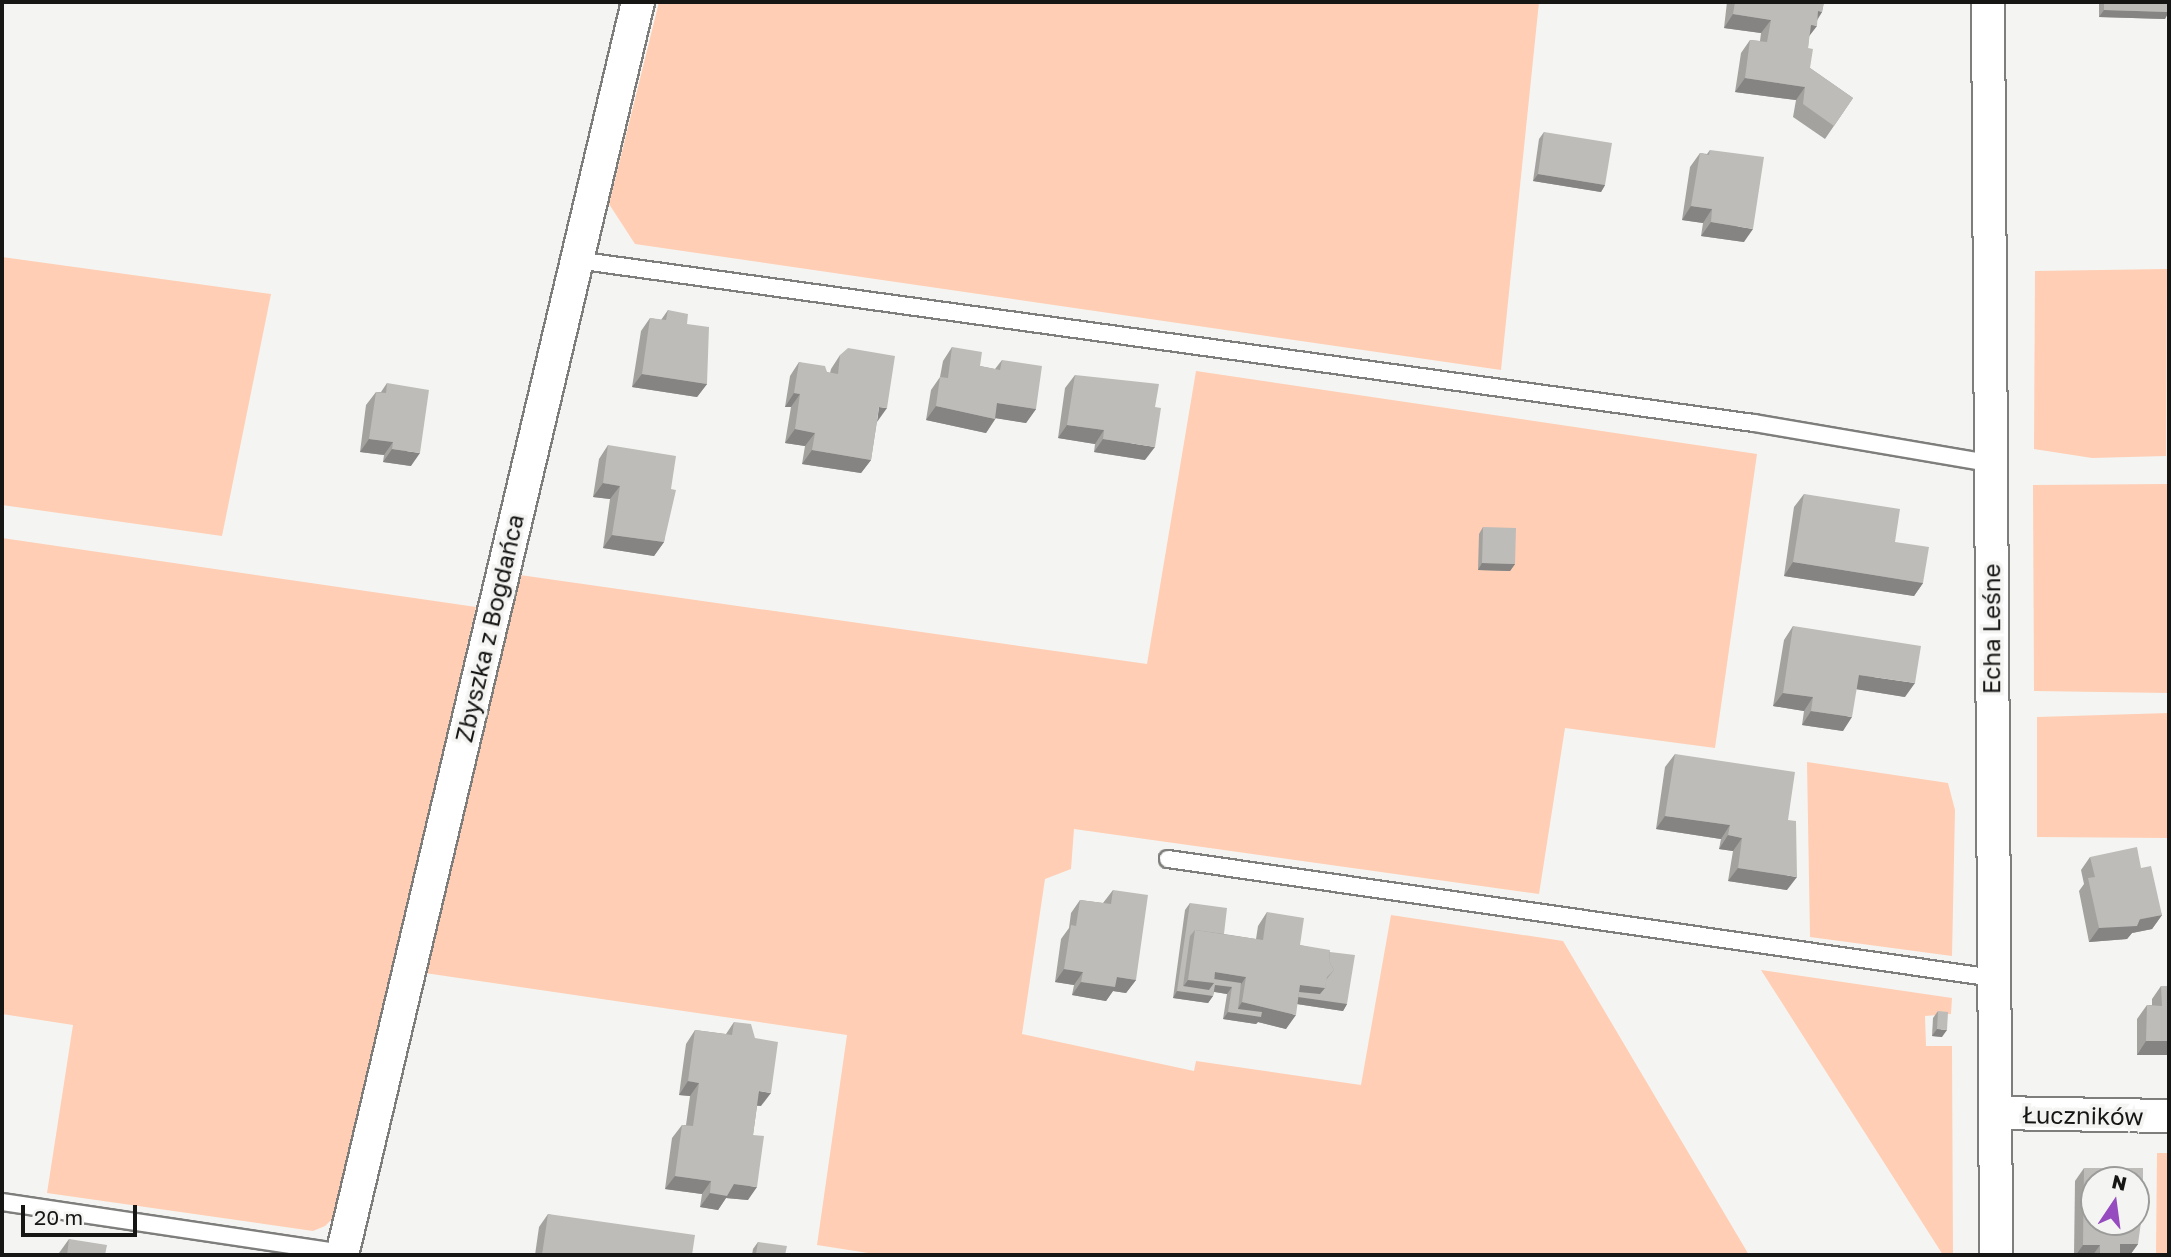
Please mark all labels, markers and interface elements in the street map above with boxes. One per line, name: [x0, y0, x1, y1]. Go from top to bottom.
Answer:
street label: Zbyszka z Bogdańca: [449, 511, 529, 745]
street label: Echa Leśne: [1977, 564, 2005, 694]
street label: Łuczników: [2022, 1100, 2144, 1130]
north arrow: [2080, 1166, 2150, 1236]
text: N: [2110, 1169, 2129, 1195]
scale bar: [24, 1190, 140, 1234]
text: 20 m: [34, 1204, 83, 1230]

